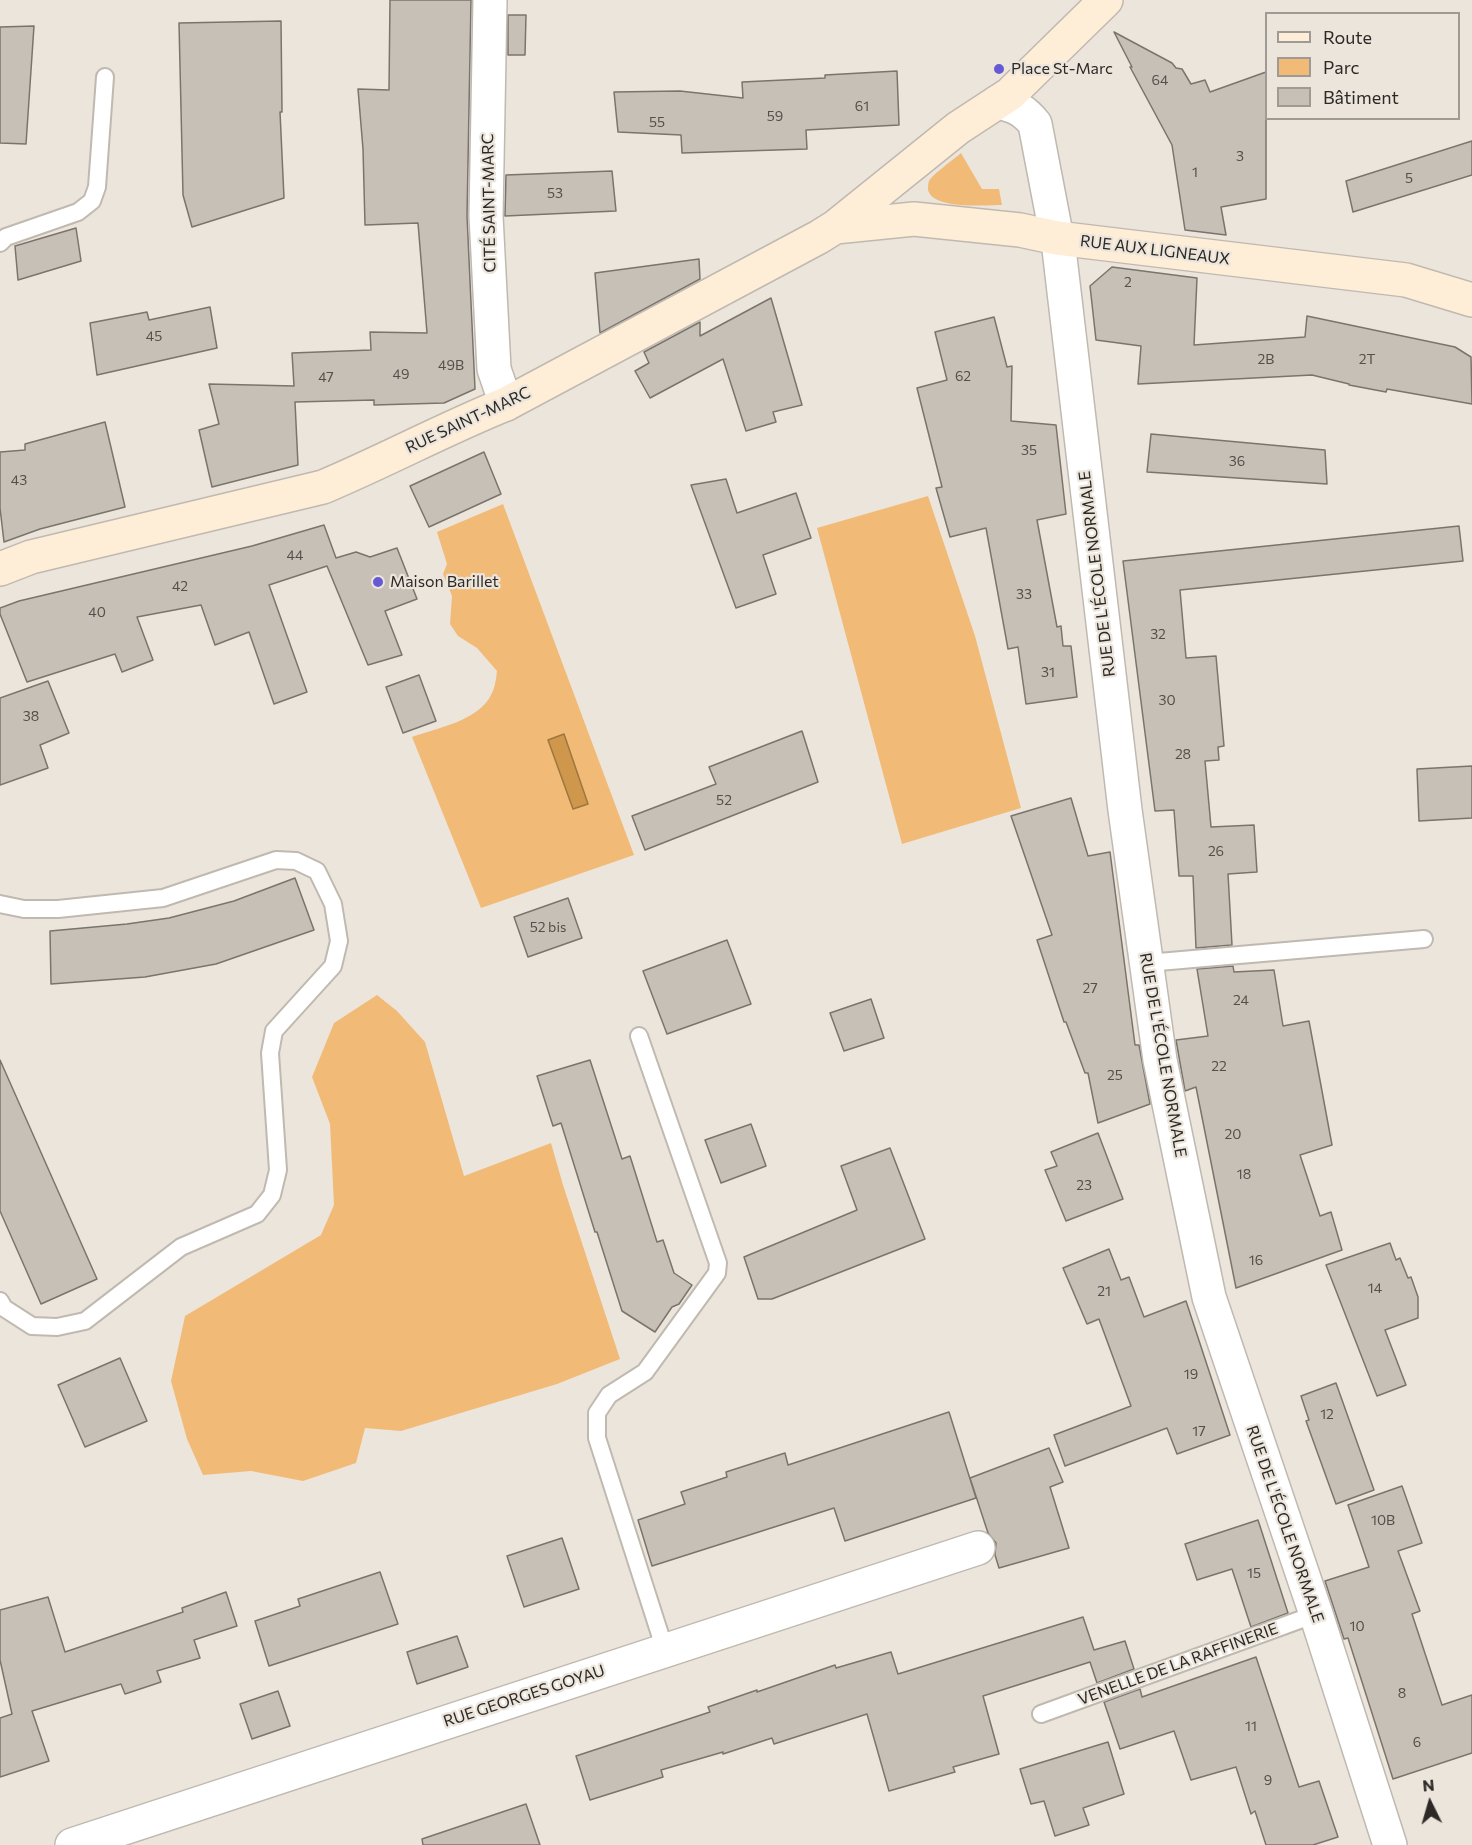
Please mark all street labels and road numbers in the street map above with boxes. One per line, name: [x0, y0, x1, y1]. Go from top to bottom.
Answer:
street label: CITÉ SAINT-MARC: [478, 133, 500, 273]
street label: RUE AUX LIGNEAUX: [1079, 231, 1231, 269]
street label: RUE SAINT-MARC: [403, 383, 533, 457]
street label: RUE DE L'ÉCOLE NORMALE: [1075, 470, 1119, 678]
street label: RUE DE L'ÉCOLE NORMALE: [1136, 951, 1190, 1159]
street label: RUE DE L'ÉCOLE NORMALE: [1242, 1423, 1328, 1625]
street label: VENELLE DE LA RAFFINERIE: [1075, 1619, 1281, 1709]
street label: RUE GEORGES GOYAU: [441, 1661, 607, 1731]

